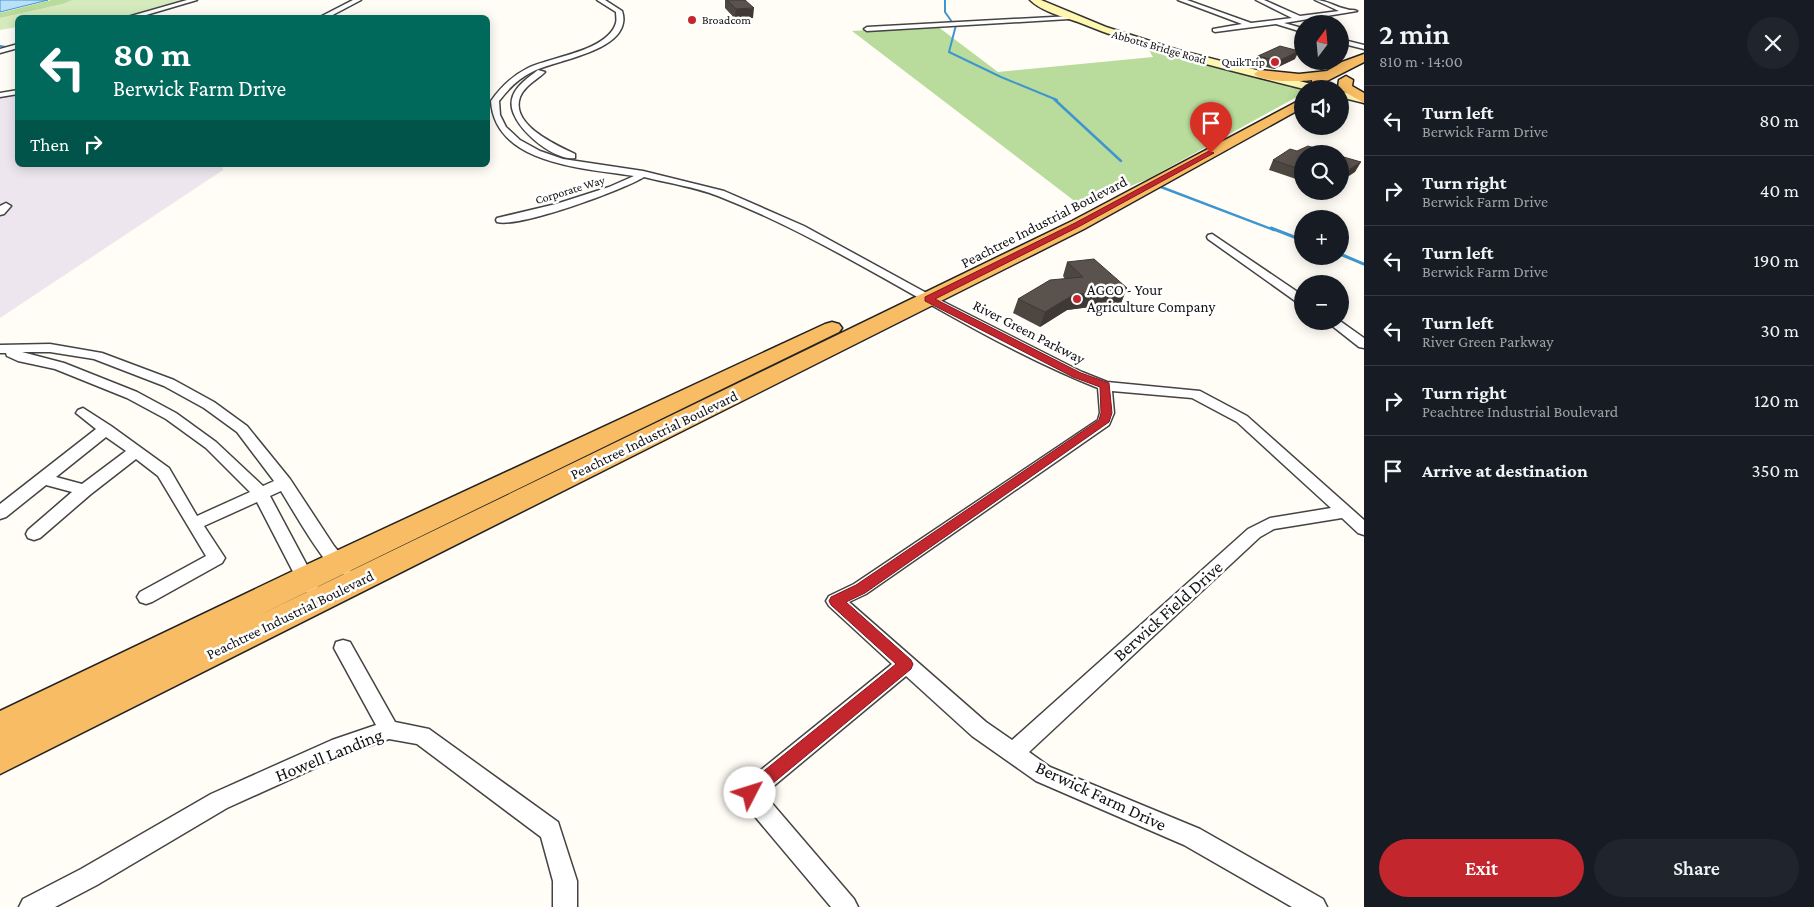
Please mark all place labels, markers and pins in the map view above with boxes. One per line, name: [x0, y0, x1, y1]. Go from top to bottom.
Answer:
place label: Broadcom: [702, 13, 751, 27]
marker: Broadcom: [686, 14, 698, 26]
place label: QuikTrip: [1222, 55, 1265, 69]
marker: QuikTrip: [1269, 56, 1281, 68]
pin: [1190, 102, 1232, 153]
place label: AGCO - Your Agriculture Company: [1087, 282, 1216, 316]
marker: AGCO - Your Agriculture Company: [1071, 293, 1083, 305]

